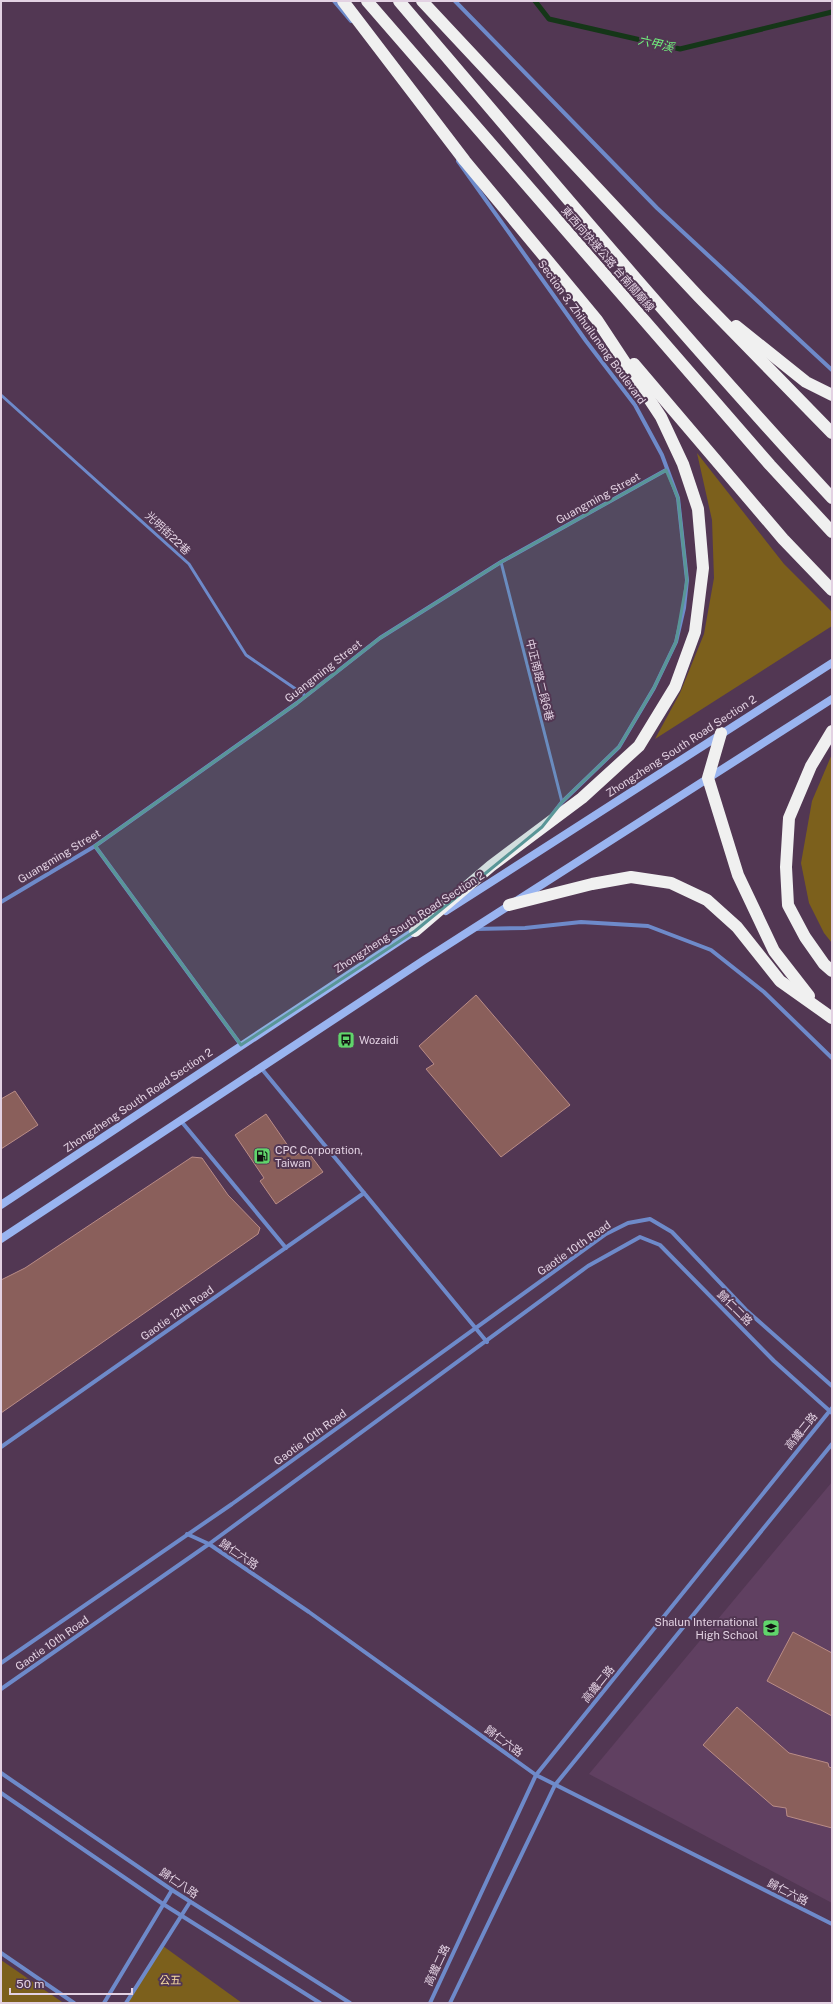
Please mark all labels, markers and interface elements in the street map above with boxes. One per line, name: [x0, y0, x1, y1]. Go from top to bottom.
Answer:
water label: 六甲溪: [637, 33, 677, 55]
street label: 東西向快速公路 台南關廟線: [559, 204, 657, 314]
street label: Section 3, Zhihuiluneng Boulevard: [536, 258, 648, 406]
street label: Guangming Street: [554, 470, 642, 526]
street label: 光明街22巷: [143, 509, 193, 557]
street label: Guangming Street: [282, 637, 364, 705]
street label: 中正南路二段6巷: [524, 638, 556, 722]
street label: Zhongzheng South Road Section 2: [604, 693, 759, 799]
street label: Guangming Street: [16, 827, 102, 885]
street label: Zhongzheng South Road Section 2: [332, 869, 487, 975]
bus stop icon: Wozaidi: [336, 1030, 356, 1050]
place label: Wozaidi: [359, 1034, 399, 1046]
street label: Zhongzheng South Road Section 2: [62, 1045, 215, 1154]
place label: CPC Corporation, Taiwan: [275, 1144, 363, 1169]
fuel station icon: CPC Corporation, Taiwan: [252, 1146, 272, 1166]
street label: Gaotie 10th Road: [535, 1218, 613, 1278]
street label: Gaotie 12th Road: [138, 1283, 216, 1343]
street label: 歸仁二路: [715, 1288, 755, 1328]
street label: Gaotie 10th Road: [271, 1407, 349, 1467]
street label: 高鐵二路: [782, 1410, 820, 1452]
street label: 歸仁六路: [217, 1537, 261, 1571]
street label: Gaotie 10th Road: [13, 1613, 91, 1673]
place label: Shalun International High School: [655, 1616, 758, 1641]
school or university icon: Shalun International High School: [761, 1618, 781, 1638]
street label: 高鐵二路: [579, 1663, 617, 1705]
street label: 歸仁六路: [483, 1723, 525, 1759]
street label: 歸仁八路: [157, 1866, 201, 1900]
street label: 歸仁六路: [766, 1877, 810, 1907]
street label: 高鐵二路: [422, 1943, 452, 1987]
scale bar: [10, 1970, 132, 1996]
park label: 公五: [159, 1974, 181, 1986]
text: 50 m: [16, 1977, 44, 1991]

